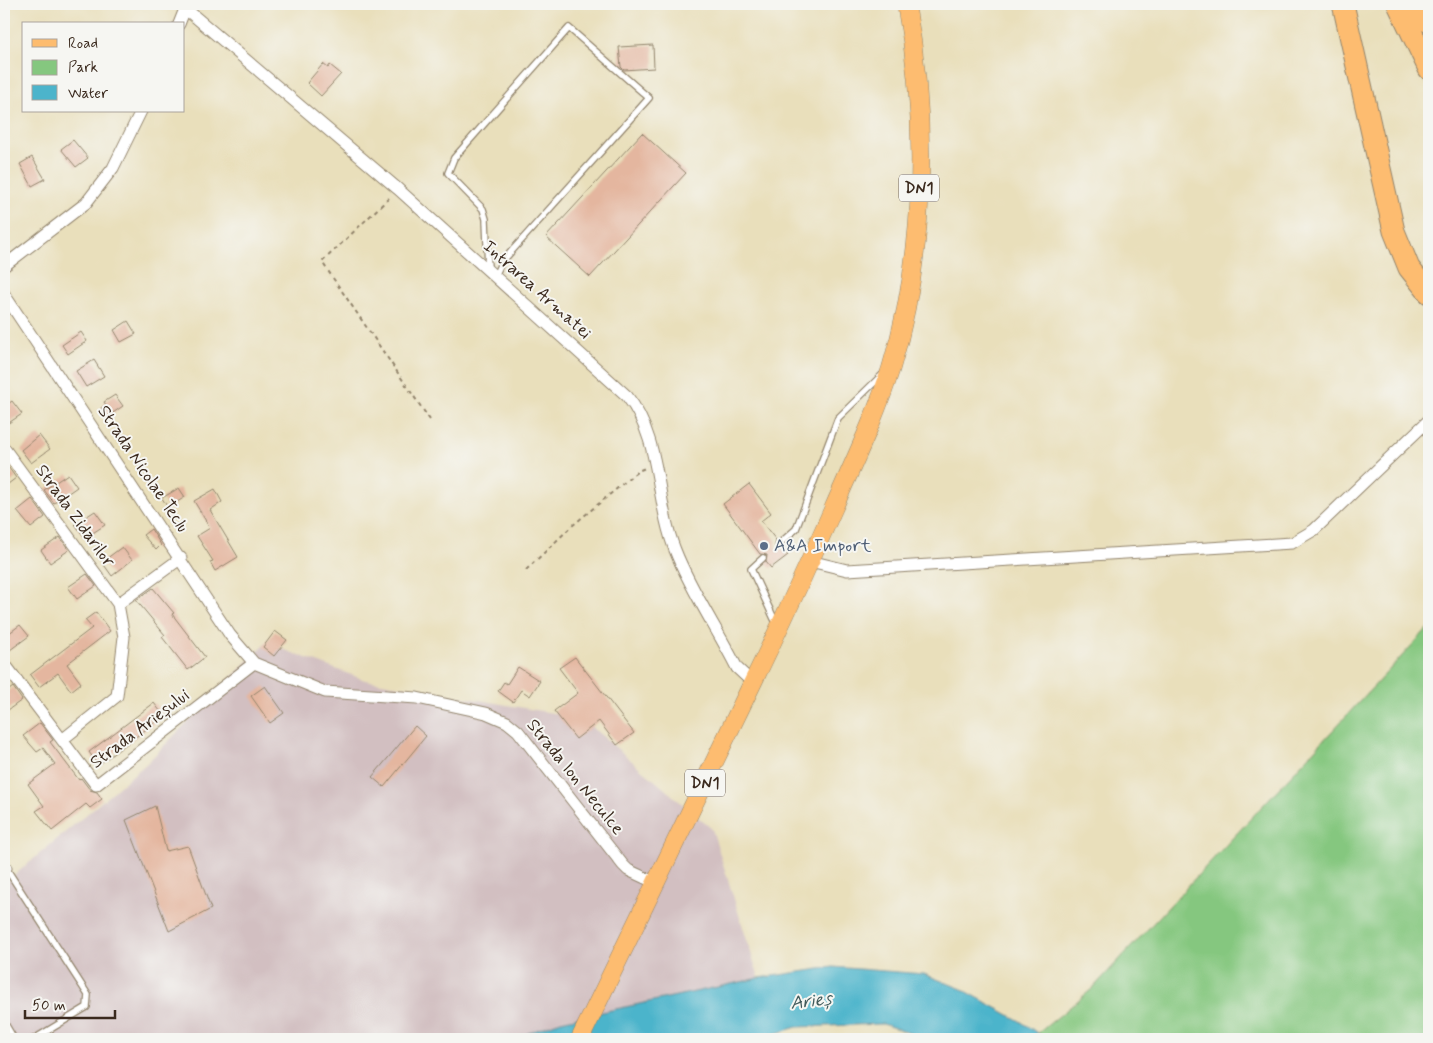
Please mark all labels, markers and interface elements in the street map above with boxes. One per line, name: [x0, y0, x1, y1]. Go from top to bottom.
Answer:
legend: [22, 22, 185, 112]
text: Road: [68, 34, 98, 54]
text: Park: [68, 58, 98, 78]
text: Water: [68, 84, 108, 104]
road number: DN1: [899, 174, 939, 202]
street label: Intrarea Armatei: [478, 235, 596, 345]
street label: Strada Nicolae Teclu: [92, 401, 194, 537]
street label: Strada Zidarilor: [30, 460, 121, 573]
place label: A&A Import: [774, 534, 872, 558]
marker: A&A Import: [758, 540, 770, 552]
street label: Strada Arieșului: [85, 684, 195, 774]
street label: Strada Ion Neculce: [521, 714, 629, 840]
road number: DN1: [685, 770, 725, 796]
water label: Arieș: [789, 986, 835, 1016]
scale bar: [25, 988, 115, 1020]
text: 50 m: [32, 996, 66, 1016]

